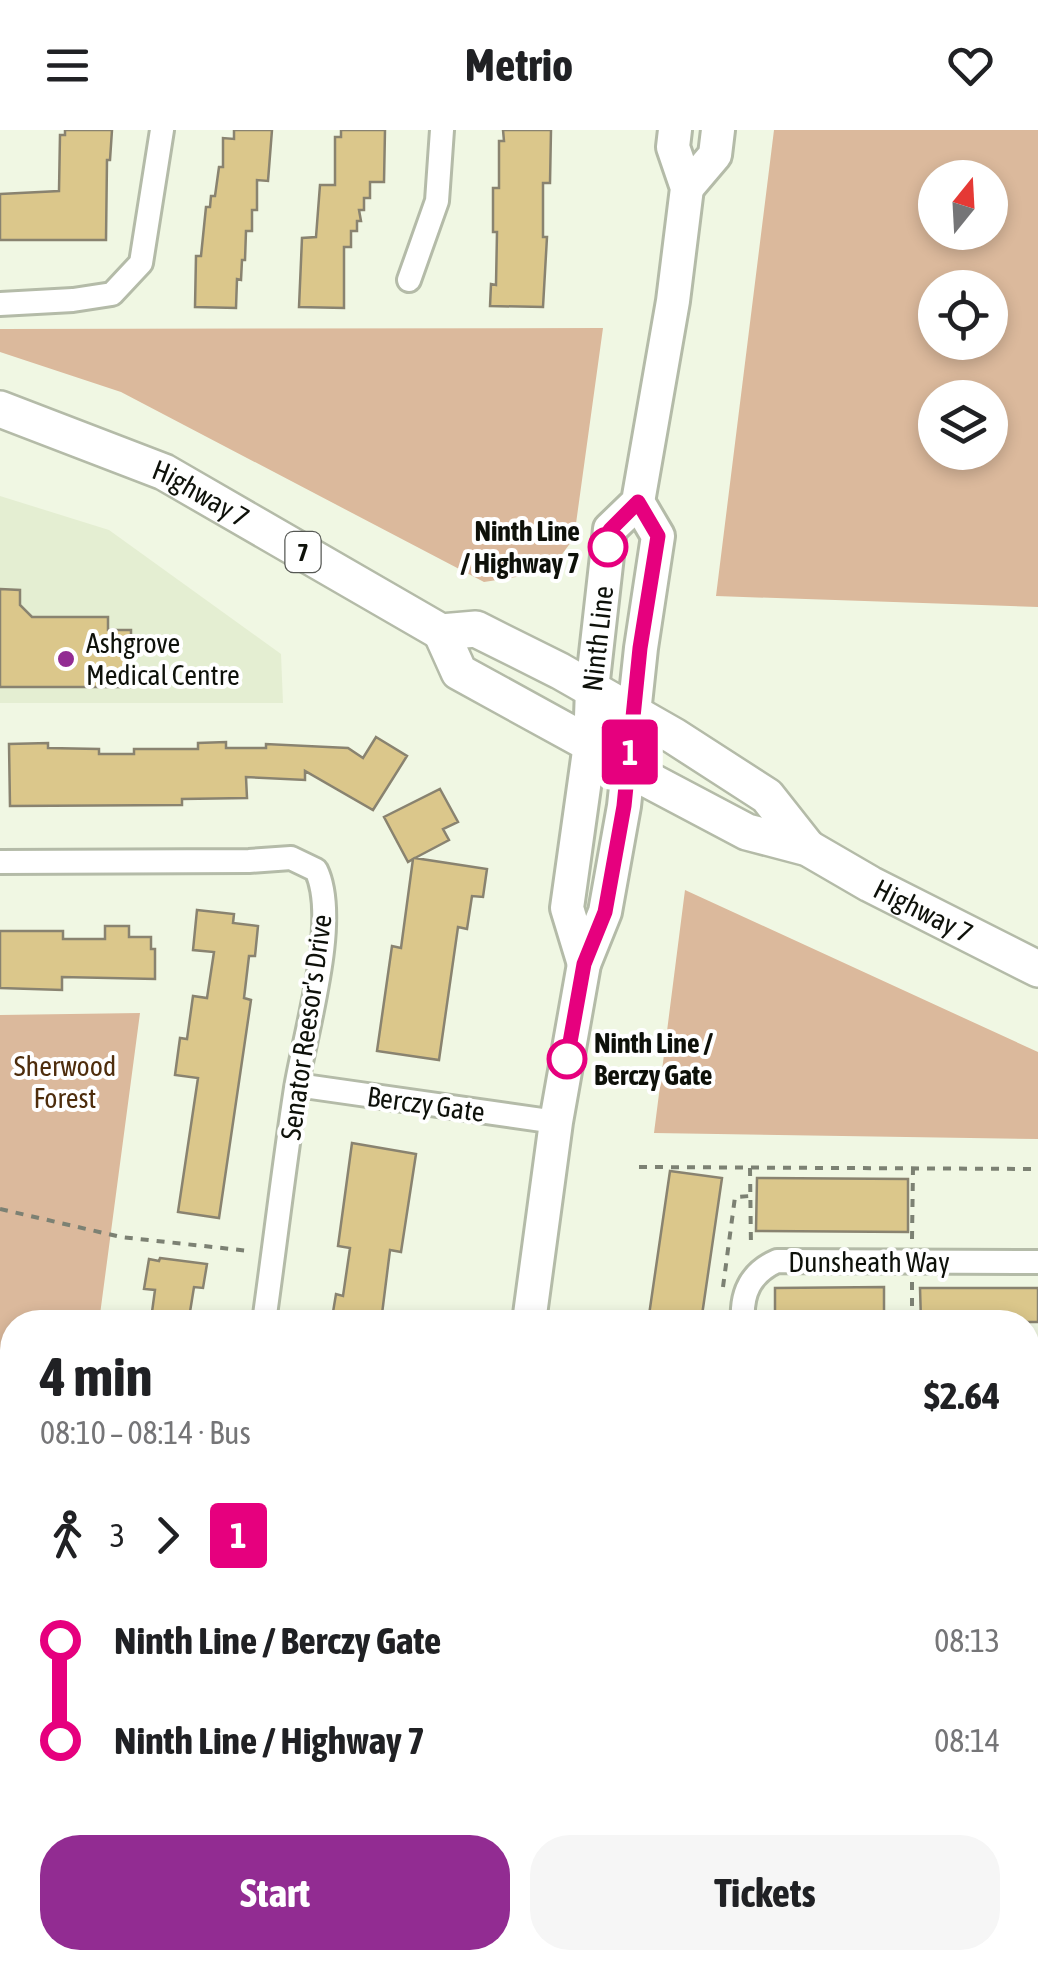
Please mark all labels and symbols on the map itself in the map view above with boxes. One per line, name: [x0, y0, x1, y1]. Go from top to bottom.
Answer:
north arrow: [918, 160, 1008, 250]
street label: Highway 7: [148, 453, 255, 534]
place label: Ninth Line / Highway 7: [460, 515, 580, 579]
marker: Ninth Line / Highway 7: [589, 528, 627, 566]
road number: 7: [286, 532, 320, 572]
street label: Ninth Line: [576, 584, 619, 693]
place label: Ashgrove Medical Centre: [86, 627, 240, 691]
marker: Ashgrove Medical Centre: [55, 648, 77, 670]
line badge: 1: [598, 720, 662, 784]
street label: Highway 7: [869, 873, 978, 949]
street label: Senator Reesor's Drive: [274, 912, 338, 1142]
place label: Ninth Line / Berczy Gate: [594, 1027, 713, 1091]
marker: Ninth Line / Berczy Gate: [548, 1040, 586, 1078]
park label: Sherwood Forest: [14, 1050, 116, 1114]
street label: Berczy Gate: [365, 1080, 487, 1128]
street label: Dunsheath Way: [788, 1246, 950, 1278]

